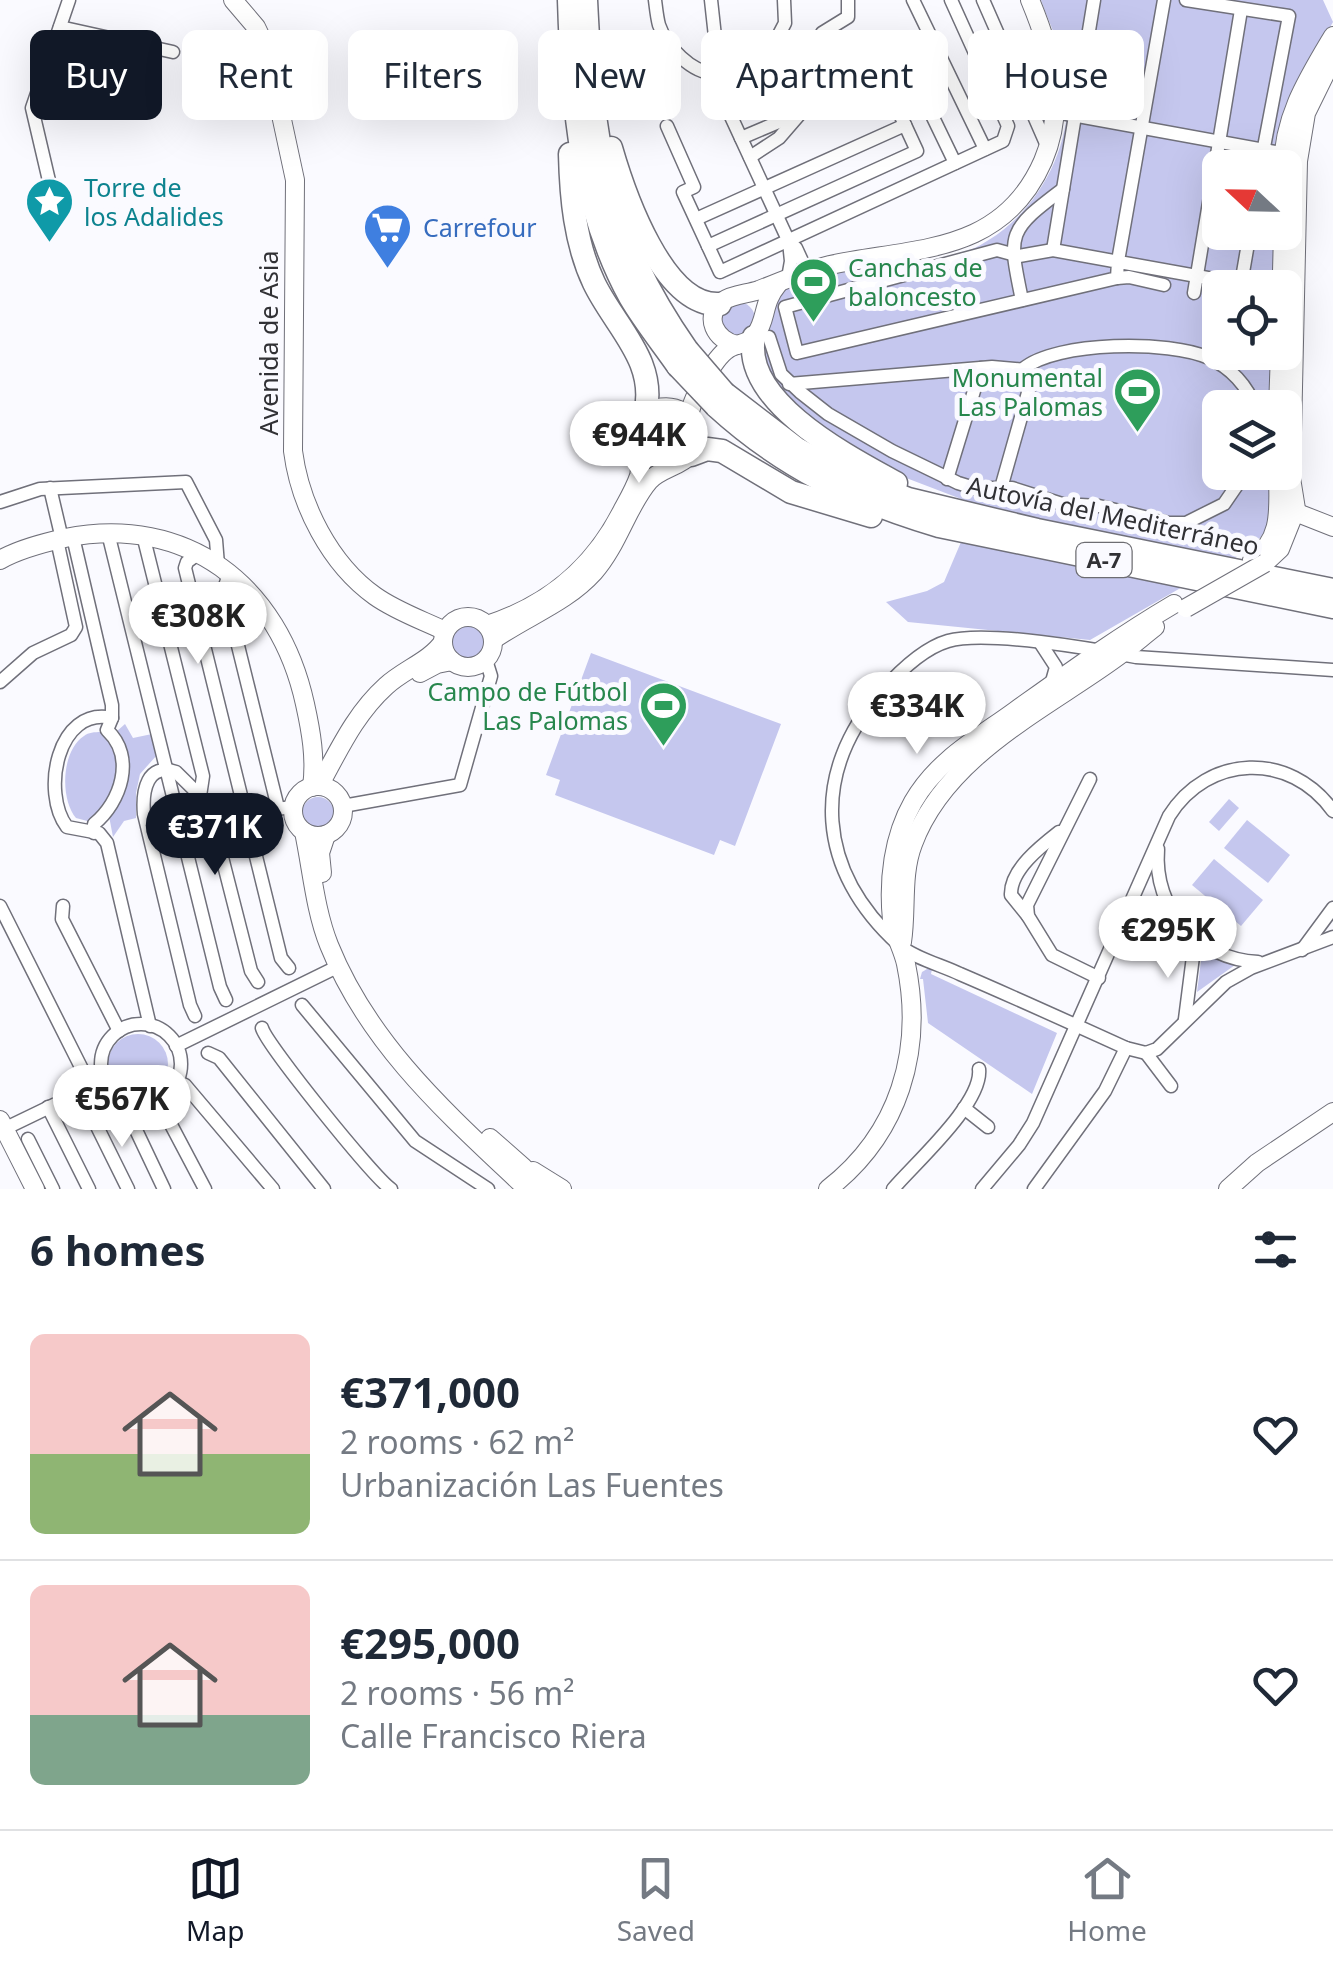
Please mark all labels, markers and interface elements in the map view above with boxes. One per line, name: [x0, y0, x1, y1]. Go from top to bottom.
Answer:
chip: Buy: [30, 30, 162, 120]
chip: Rent: [182, 30, 328, 120]
chip: Filters: [348, 30, 518, 120]
chip: New: [538, 30, 681, 120]
chip: Apartment: [701, 30, 948, 120]
chip: House: [968, 30, 1144, 120]
north arrow: [1202, 150, 1302, 250]
map controls: [1202, 150, 1302, 490]
place label: Torre de los Adalides: [84, 170, 224, 233]
place icon: Torre de los Adalides: [23, 176, 75, 244]
supermarket icon: Carrefour: [362, 202, 414, 270]
place label: Carrefour: [423, 210, 537, 244]
place label: Canchas de baloncesto: [848, 250, 983, 313]
street label: Avenida de Asia: [251, 251, 285, 435]
sports icon: Canchas de baloncesto: [787, 256, 839, 324]
button: locate: [1202, 270, 1302, 370]
place label: Monumental Las Palomas: [952, 360, 1103, 423]
sports icon: Monumental Las Palomas: [1112, 366, 1164, 434]
button: layers: [1202, 390, 1302, 490]
pin: €944K: [569, 401, 709, 486]
text: €944K: [592, 412, 686, 455]
street label: Autovía del Mediterráneo: [964, 467, 1262, 563]
road number: A-7: [1076, 543, 1132, 577]
pin: €308K: [128, 582, 268, 667]
text: €308K: [151, 593, 245, 636]
pin: €334K: [847, 672, 987, 757]
place label: Campo de Fútbol Las Palomas: [427, 674, 628, 737]
sports icon: Campo de Fútbol Las Palomas: [637, 680, 689, 748]
text: €334K: [870, 683, 964, 726]
pin: €371K: [145, 793, 285, 878]
text: €371K: [168, 804, 262, 847]
pin: €295K: [1098, 896, 1238, 981]
text: €295K: [1121, 907, 1215, 950]
pin: €567K: [52, 1065, 192, 1150]
text: €567K: [75, 1076, 169, 1119]
text: 6 homes: [30, 1221, 206, 1278]
icon: filters: [1248, 1222, 1303, 1277]
text: €371,000: [340, 1363, 520, 1420]
icon: home: [110, 1374, 230, 1494]
icon: heart: [1248, 1407, 1303, 1462]
text: 2 rooms · 62 m²: [340, 1420, 574, 1463]
text: Urbanización Las Fuentes: [340, 1463, 724, 1506]
text: €295,000: [340, 1614, 520, 1671]
icon: home: [110, 1625, 230, 1745]
icon: heart: [1248, 1658, 1303, 1713]
text: 2 rooms · 56 m²: [340, 1671, 574, 1714]
text: Calle Francisco Riera: [340, 1714, 647, 1757]
tab: Map: [186, 1851, 244, 1949]
tab: Saved: [617, 1851, 695, 1949]
tab: Home: [1067, 1851, 1147, 1949]

